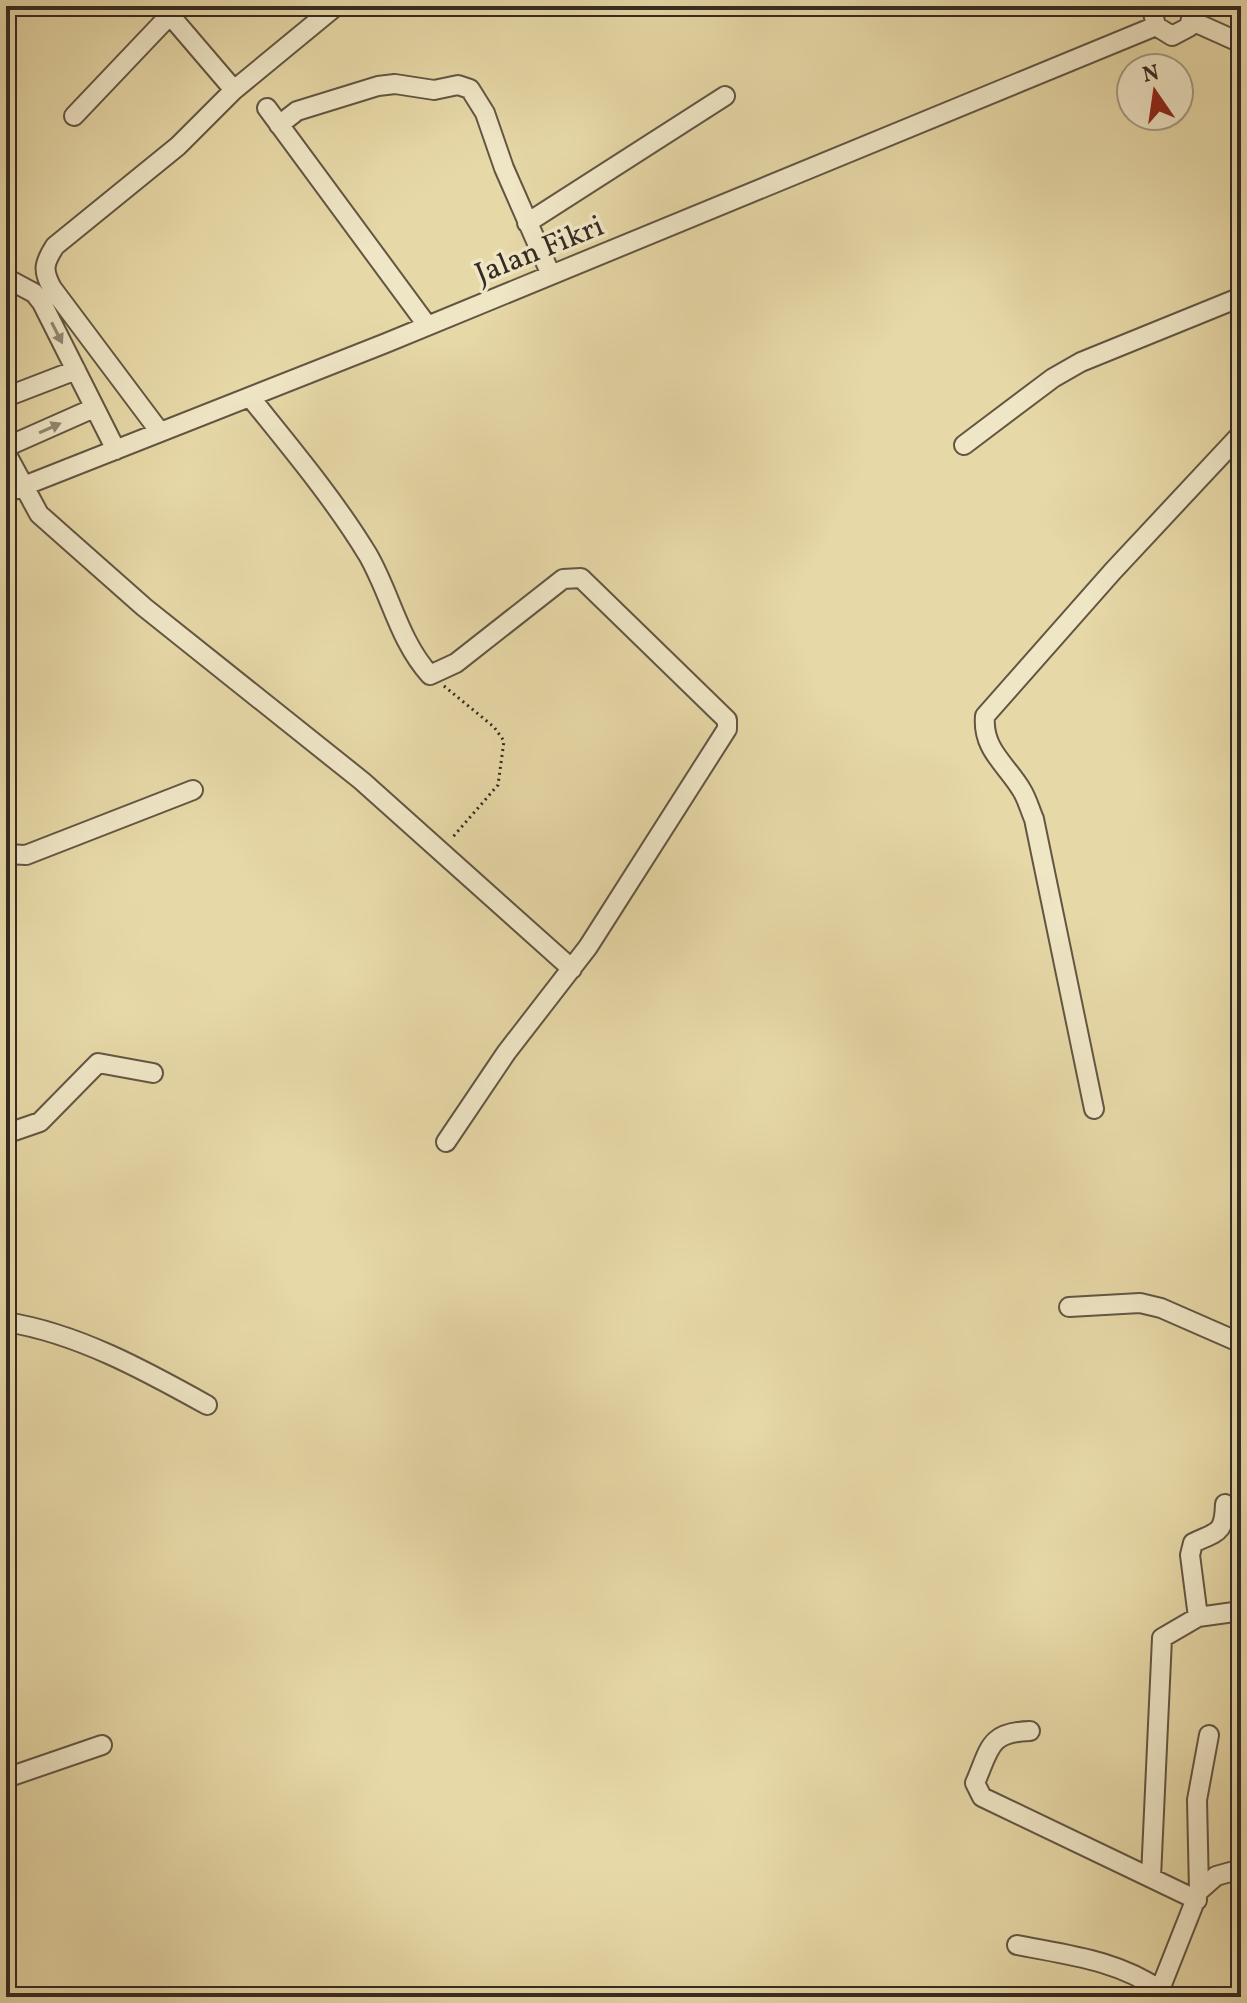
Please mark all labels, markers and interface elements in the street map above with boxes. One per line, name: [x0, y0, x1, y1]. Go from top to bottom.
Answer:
north arrow: [1115, 52, 1195, 132]
text: N: [1140, 58, 1162, 92]
street label: Jalan Fikri: [469, 206, 610, 296]
one-way arrow: [50, 321, 64, 344]
one-way arrow: [38, 421, 62, 434]

